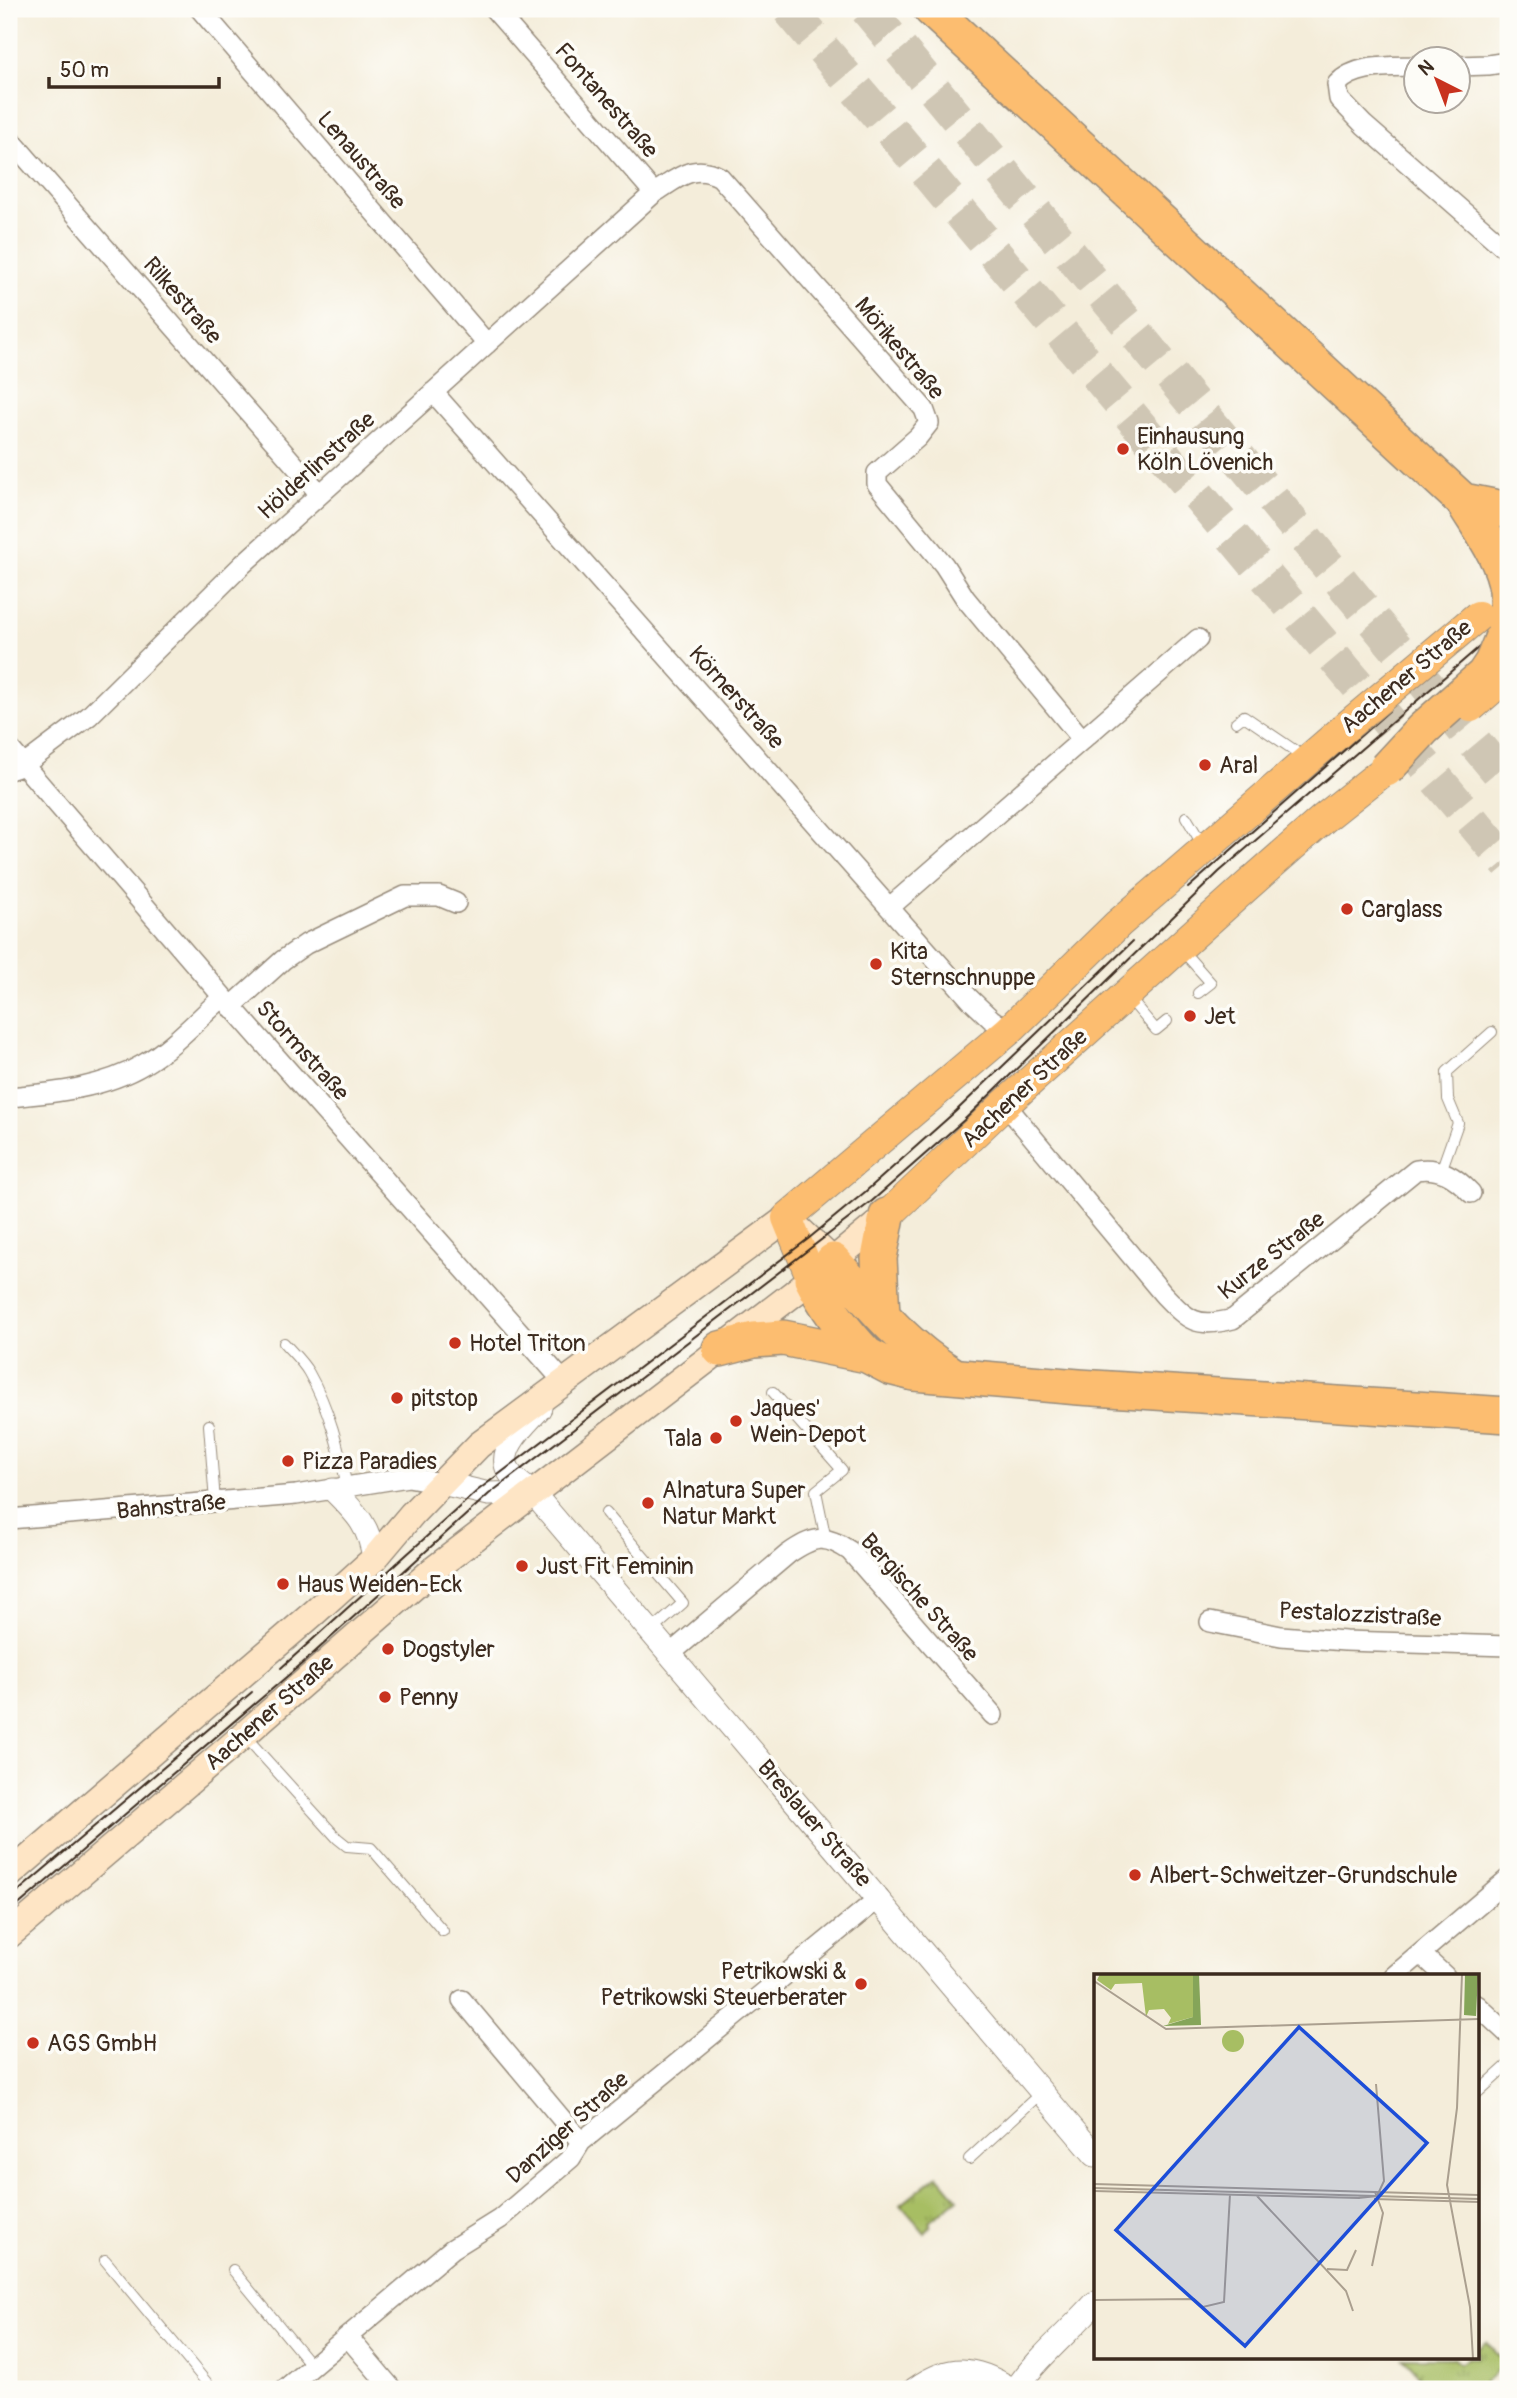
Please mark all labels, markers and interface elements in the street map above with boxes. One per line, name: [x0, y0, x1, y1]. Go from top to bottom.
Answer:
street label: Fontanestraße: [549, 37, 665, 165]
scale bar: [49, 46, 219, 90]
north arrow: [1402, 46, 1472, 116]
text: N: [1413, 55, 1439, 81]
text: 50 m: [60, 57, 109, 84]
street label: Lenaustraße: [311, 105, 413, 216]
street label: Rilkestraße: [137, 251, 229, 350]
street label: Mörikestraße: [848, 291, 951, 406]
street label: Hölderlinstraße: [252, 405, 381, 526]
place label: Einhausung Köln Lövenich: [1137, 422, 1273, 477]
marker: Einhausung Köln Lövenich: [1115, 441, 1131, 457]
street label: Aachener Straße: [1335, 613, 1478, 740]
street label: Körnerstraße: [683, 639, 791, 756]
place label: Aral: [1219, 751, 1258, 780]
marker: Aral: [1197, 757, 1213, 773]
place label: Carglass: [1361, 895, 1442, 924]
marker: Carglass: [1339, 901, 1355, 917]
place label: Kita Sternschnuppe: [890, 937, 1036, 992]
marker: Kita Sternschnuppe: [868, 956, 884, 972]
street label: Stormstraße: [250, 994, 356, 1107]
place label: Jet: [1204, 1002, 1236, 1031]
marker: Jet: [1182, 1008, 1198, 1024]
street label: Aachener Straße: [955, 1022, 1094, 1154]
street label: Kurze Straße: [1212, 1204, 1331, 1306]
place label: Hotel Triton: [469, 1329, 586, 1358]
marker: Hotel Triton: [447, 1335, 463, 1351]
place label: pitstop: [411, 1384, 478, 1413]
marker: pitstop: [389, 1390, 405, 1406]
place label: Jaques' Wein-Depot: [750, 1394, 867, 1449]
marker: Jaques' Wein-Depot: [728, 1413, 744, 1429]
place label: Tala: [664, 1424, 702, 1453]
marker: Tala: [708, 1430, 724, 1446]
place label: Pizza Paradies: [302, 1447, 437, 1476]
marker: Pizza Paradies: [280, 1453, 296, 1469]
place label: Alnatura Super Natur Markt: [662, 1476, 806, 1531]
street label: Bahnstraße: [115, 1487, 227, 1526]
marker: Alnatura Super Natur Markt: [640, 1495, 656, 1511]
street label: Bergische Straße: [854, 1527, 985, 1668]
place label: Just Fit Feminin: [536, 1552, 694, 1581]
marker: Just Fit Feminin: [514, 1558, 530, 1574]
place label: Haus Weiden-Eck: [297, 1570, 463, 1599]
marker: Haus Weiden-Eck: [275, 1576, 291, 1592]
street label: Pestalozzistraße: [1278, 1596, 1443, 1633]
place label: Dogstyler: [402, 1635, 495, 1664]
marker: Dogstyler: [380, 1641, 396, 1657]
street label: Aachener Straße: [199, 1648, 340, 1776]
place label: Penny: [399, 1683, 458, 1712]
marker: Penny: [377, 1689, 393, 1705]
street label: Breslauer Straße: [751, 1754, 878, 1894]
place label: Albert-Schweitzer-Grundschule: [1149, 1861, 1458, 1890]
marker: Albert-Schweitzer-Grundschule: [1127, 1867, 1143, 1883]
place label: Petrikowski & Petrikowski Steuerberater: [600, 1957, 847, 2012]
inset map: [1094, 1974, 1478, 2360]
marker: Petrikowski & Petrikowski Steuerberater: [853, 1976, 869, 1992]
place label: AGS GmbH: [47, 2029, 157, 2058]
marker: AGS GmbH: [25, 2035, 41, 2051]
street label: Danziger Straße: [500, 2064, 635, 2190]

